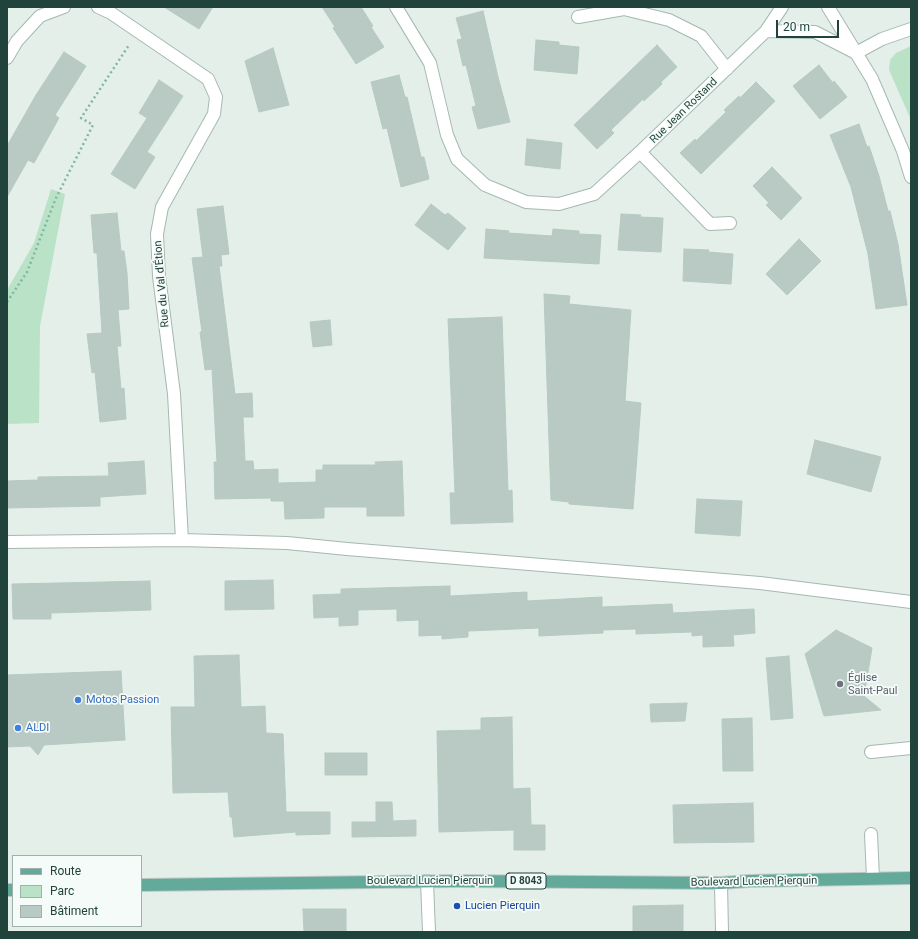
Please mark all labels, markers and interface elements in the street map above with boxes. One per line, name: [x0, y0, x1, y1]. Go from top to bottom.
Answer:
scale bar: [778, 12, 841, 38]
text: 20 m: [783, 20, 810, 34]
street label: Rue Jean Rostand: [648, 75, 720, 147]
street label: Rue du Val d'Étion: [152, 240, 172, 328]
place label: Église Saint-Paul: [848, 671, 898, 697]
marker: Église Saint-Paul: [835, 679, 845, 689]
place label: Motos Passion: [86, 693, 159, 707]
marker: Motos Passion: [73, 695, 83, 705]
place label: ALDI: [26, 721, 49, 735]
marker: ALDI: [13, 723, 23, 733]
legend: [12, 855, 142, 927]
text: Route: [50, 864, 81, 878]
road number: D 8043: [506, 873, 546, 889]
street label: Boulevard Lucien Pierquin: [367, 874, 493, 888]
street label: Boulevard Lucien Pierquin: [691, 874, 817, 890]
text: Parc: [50, 884, 74, 898]
place label: Lucien Pierquin: [465, 899, 540, 913]
marker: Lucien Pierquin: [452, 901, 462, 911]
text: Bâtiment: [50, 904, 98, 918]

